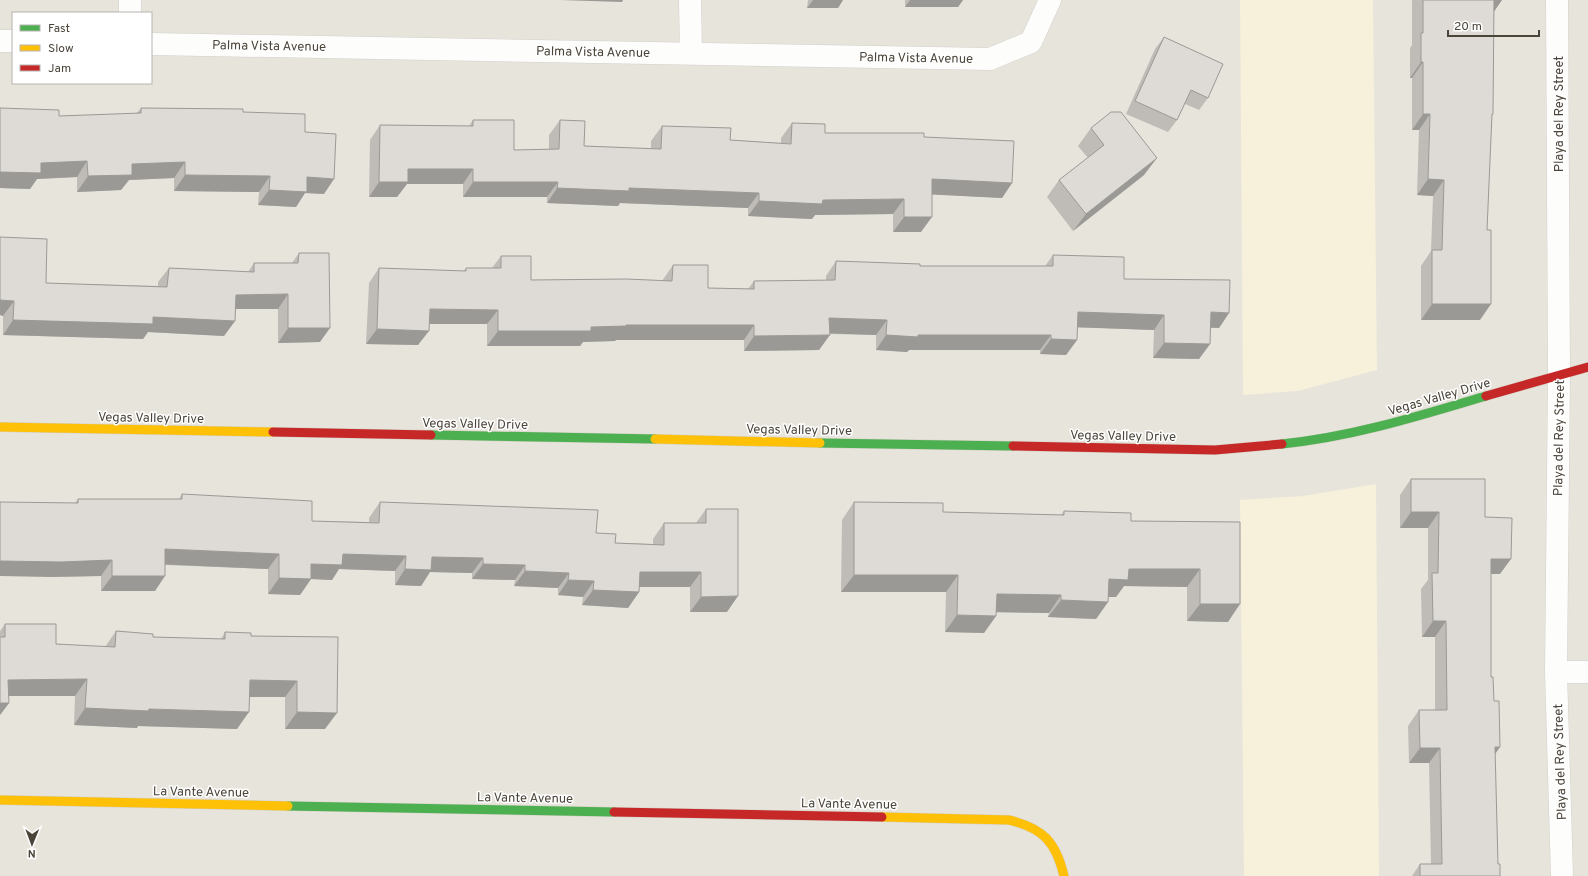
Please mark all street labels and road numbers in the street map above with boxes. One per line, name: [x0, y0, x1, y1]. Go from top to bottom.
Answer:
street label: Palma Vista Avenue: [212, 38, 326, 56]
street label: Palma Vista Avenue: [536, 44, 650, 62]
street label: Palma Vista Avenue: [859, 50, 973, 68]
street label: Playa del Rey Street: [1552, 56, 1568, 172]
street label: Vegas Valley Drive: [1386, 376, 1493, 420]
street label: Playa del Rey Street: [1551, 380, 1569, 496]
street label: Vegas Valley Drive: [98, 410, 204, 428]
street label: Vegas Valley Drive: [422, 416, 528, 434]
street label: Vegas Valley Drive: [746, 422, 852, 440]
street label: Vegas Valley Drive: [1070, 428, 1176, 446]
street label: Playa del Rey Street: [1551, 703, 1571, 820]
street label: La Vante Avenue: [153, 784, 249, 802]
street label: La Vante Avenue: [477, 790, 573, 808]
street label: La Vante Avenue: [801, 796, 897, 814]

